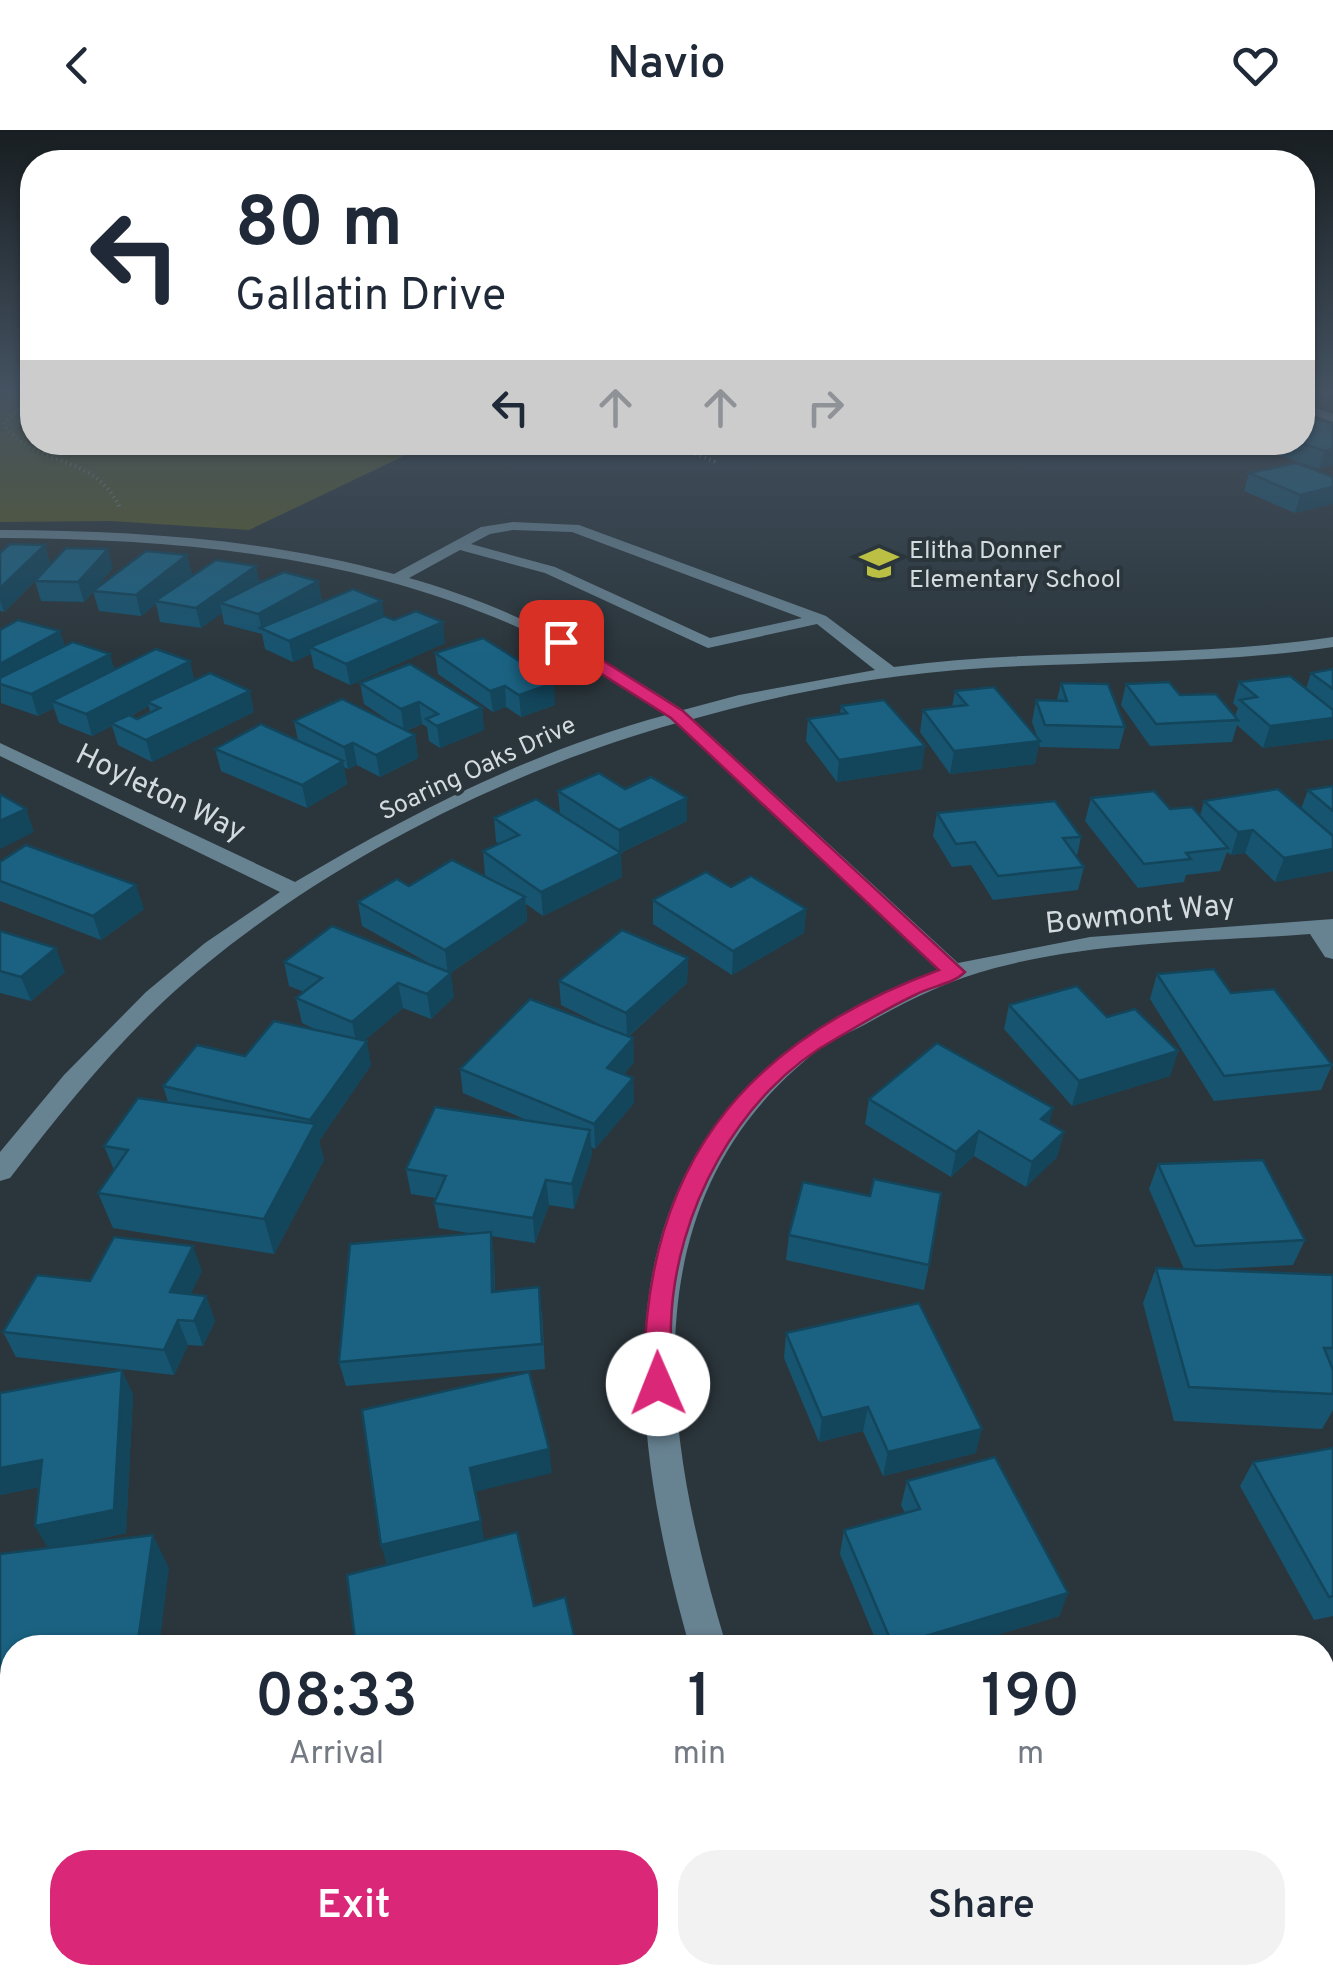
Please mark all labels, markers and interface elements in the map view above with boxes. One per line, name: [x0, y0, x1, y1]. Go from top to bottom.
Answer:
text: Navio: [607, 37, 726, 94]
icon: back: [50, 38, 105, 93]
icon: heart: [1228, 38, 1283, 93]
text: 80 m: [235, 182, 403, 271]
icon: left: [70, 190, 200, 320]
text: Gallatin Drive: [235, 269, 506, 326]
icon: left: [483, 380, 538, 435]
icon: ahead: [588, 380, 643, 435]
icon: ahead: [693, 380, 748, 435]
icon: right: [798, 380, 853, 435]
place label: Elitha Donner Elementary School: [909, 536, 1121, 597]
school or university icon: Elitha Donner Elementary School: [858, 542, 900, 584]
pin: [519, 600, 604, 685]
icon: arrive: [534, 615, 589, 670]
street label: Soaring Oaks Drive: [375, 710, 582, 829]
street label: Hoyleton Way: [69, 737, 251, 851]
street label: Bowmont Way: [1044, 887, 1237, 944]
position arrow: [606, 1332, 710, 1436]
text: 08:33: [255, 1662, 418, 1738]
text: 1: [688, 1662, 711, 1738]
text: 190: [981, 1662, 1080, 1738]
text: Arrival: [289, 1735, 384, 1775]
text: min: [673, 1735, 726, 1775]
text: m: [1017, 1735, 1044, 1775]
button: Exit: [50, 1850, 658, 1965]
button: Share: [678, 1850, 1285, 1965]

